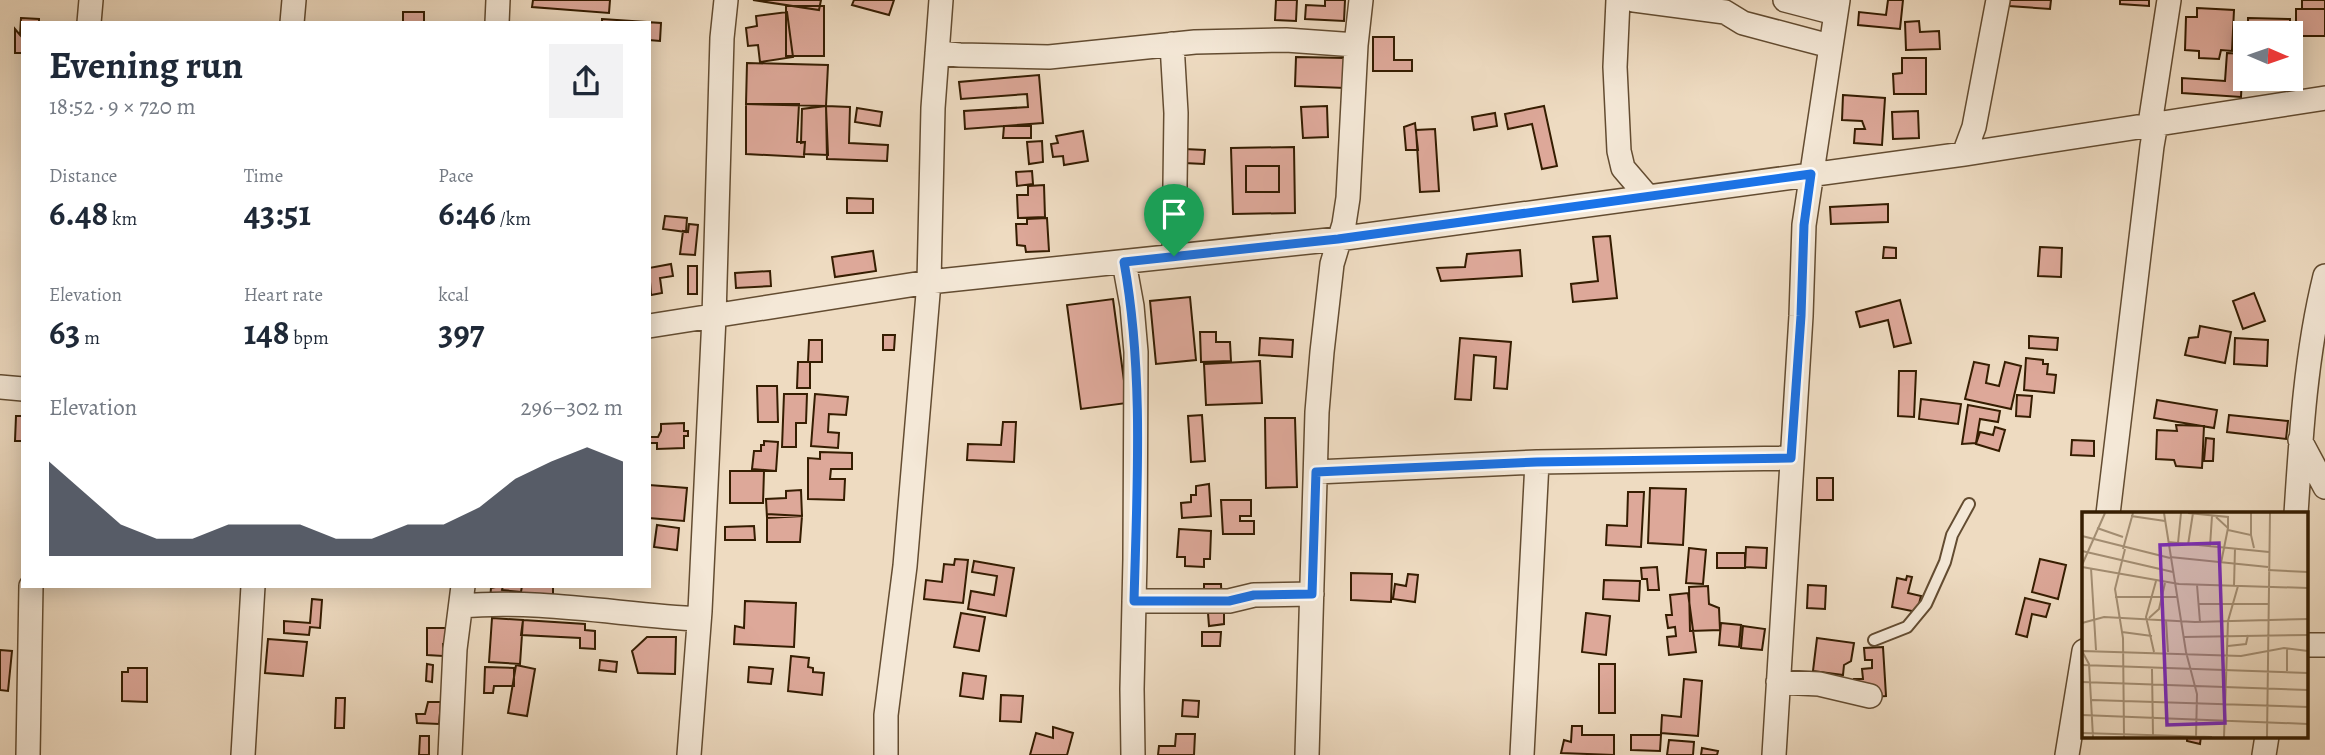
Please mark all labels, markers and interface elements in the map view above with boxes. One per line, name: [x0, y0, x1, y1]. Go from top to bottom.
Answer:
north arrow: [2233, 21, 2303, 91]
map controls: [2233, 21, 2303, 91]
text: Evening run: [49, 39, 243, 91]
button: share: [549, 44, 623, 118]
text: 18:52 · 9 × 720 m: [49, 91, 196, 122]
text: Distance: [49, 163, 117, 189]
text: Time: [244, 163, 283, 189]
text: Pace: [438, 163, 474, 189]
pin: [1144, 184, 1204, 256]
text: 6.48: [49, 189, 108, 237]
text: 43:51: [244, 189, 311, 237]
text: 6:46: [438, 189, 496, 237]
icon: arrive: [1155, 195, 1193, 233]
text: km: [108, 206, 137, 232]
text: /km: [496, 206, 531, 232]
text: Elevation: [49, 282, 122, 308]
text: Heart rate: [244, 282, 323, 308]
text: kcal: [438, 282, 469, 308]
text: 63: [49, 308, 80, 356]
text: 148: [244, 308, 289, 356]
text: 397: [438, 308, 485, 356]
text: m: [80, 325, 100, 351]
text: bpm: [289, 325, 329, 351]
text: Elevation: [49, 392, 137, 423]
text: 296–302 m: [521, 392, 623, 423]
inset map: [2082, 512, 2308, 738]

